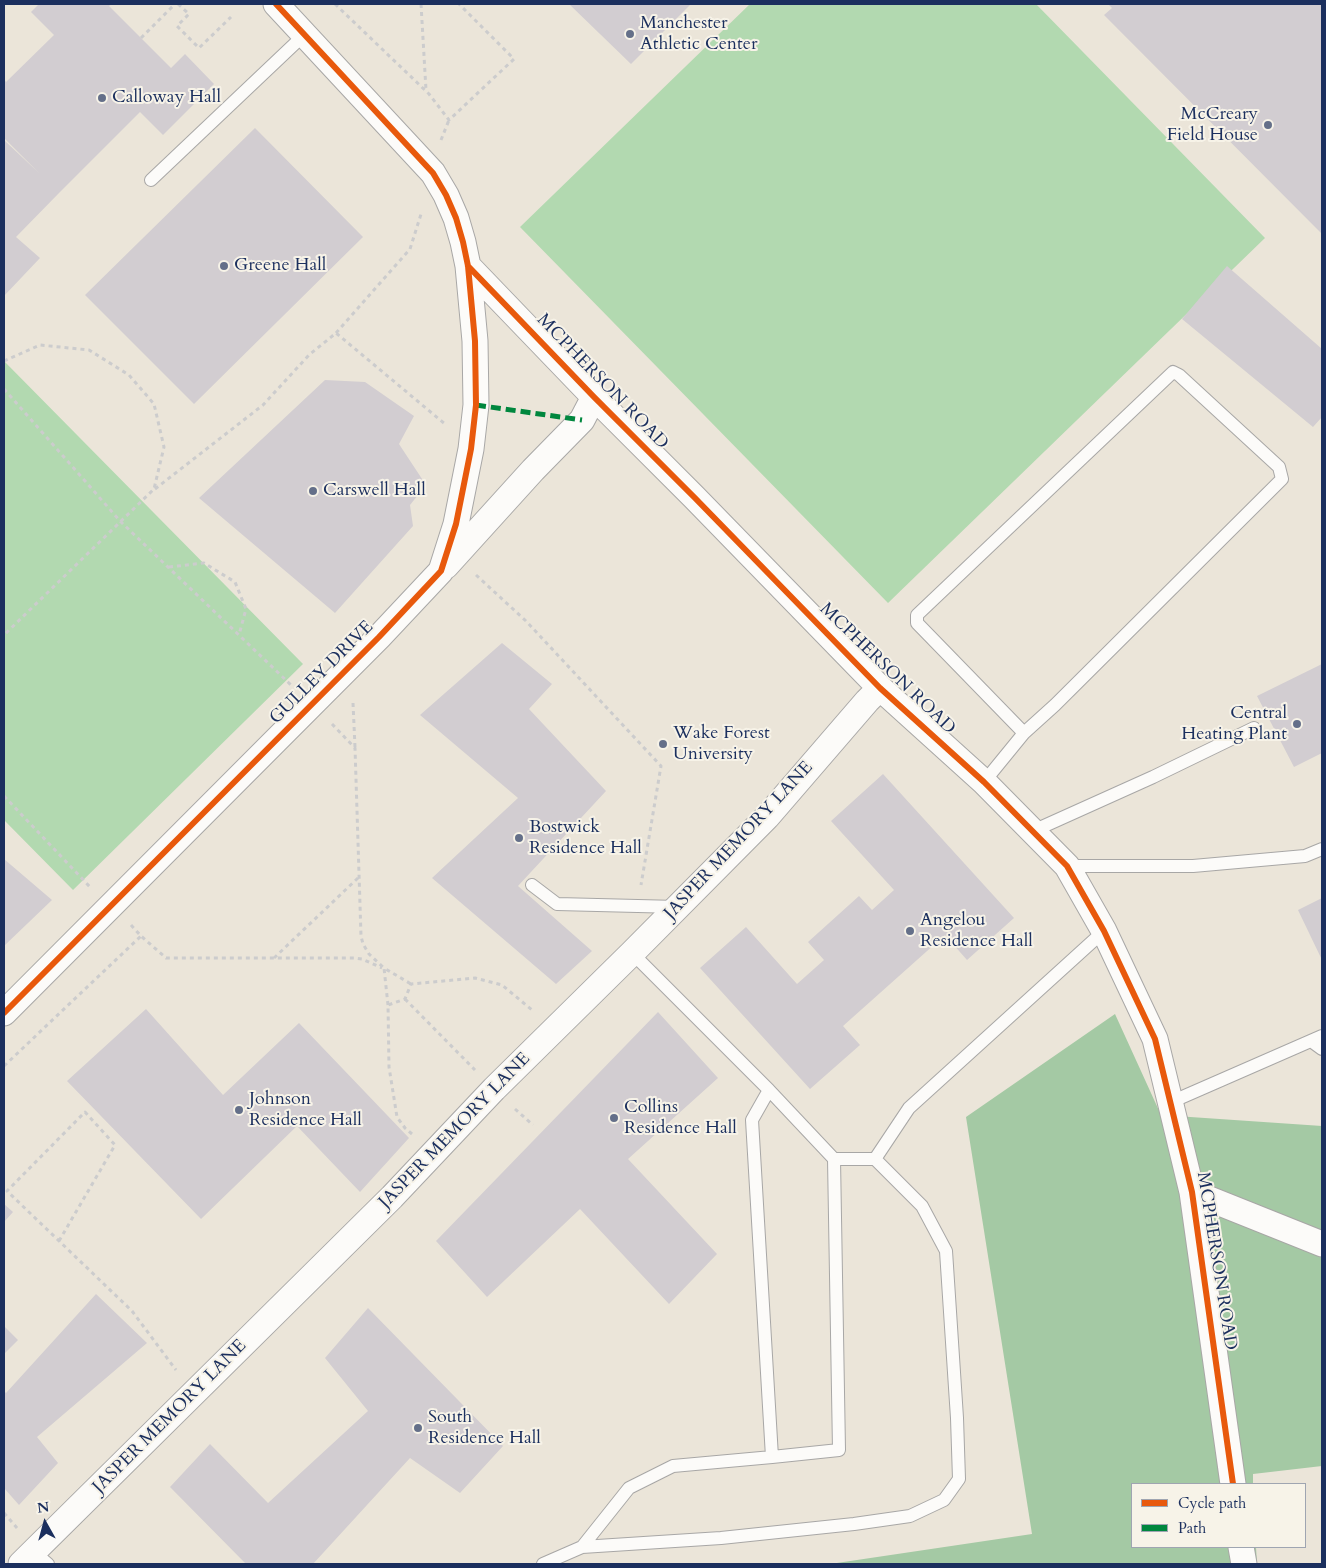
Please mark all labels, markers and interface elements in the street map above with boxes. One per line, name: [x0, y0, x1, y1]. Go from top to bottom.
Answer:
place label: Manchester Athletic Center: [640, 13, 758, 56]
marker: Manchester Athletic Center: [624, 28, 636, 40]
place label: Calloway Hall: [112, 87, 221, 109]
marker: Calloway Hall: [96, 92, 108, 104]
place label: McCreary Field House: [1167, 104, 1258, 146]
marker: McCreary Field House: [1262, 119, 1274, 131]
place label: Greene Hall: [234, 255, 326, 277]
marker: Greene Hall: [218, 260, 230, 272]
street label: MCPHERSON ROAD: [532, 310, 672, 454]
place label: Carswell Hall: [323, 480, 426, 502]
marker: Carswell Hall: [307, 485, 319, 497]
street label: MCPHERSON ROAD: [815, 599, 959, 739]
street label: GULLEY DRIVE: [266, 617, 378, 729]
place label: Central Heating Plant: [1181, 703, 1287, 746]
marker: Central Heating Plant: [1291, 718, 1303, 730]
place label: Wake Forest University: [673, 723, 770, 766]
marker: Wake Forest University: [657, 738, 669, 750]
street label: JASPER MEMORY LANE: [660, 757, 818, 925]
place label: Bostwick Residence Hall: [529, 817, 642, 860]
marker: Bostwick Residence Hall: [513, 832, 525, 844]
place label: Angelou Residence Hall: [920, 910, 1033, 952]
marker: Angelou Residence Hall: [904, 925, 916, 937]
street label: JASPER MEMORY LANE: [375, 1049, 535, 1213]
place label: Johnson Residence Hall: [249, 1089, 362, 1132]
place label: Collins Residence Hall: [624, 1097, 737, 1140]
marker: Johnson Residence Hall: [233, 1104, 245, 1116]
marker: Collins Residence Hall: [608, 1112, 620, 1124]
street label: MCPHERSON ROAD: [1191, 1170, 1241, 1352]
street label: JASPER MEMORY LANE: [89, 1336, 251, 1498]
place label: South Residence Hall: [428, 1407, 541, 1450]
marker: South Residence Hall: [412, 1422, 424, 1434]
legend: [1131, 1483, 1306, 1548]
text: Cycle path: [1178, 1493, 1246, 1513]
text: N: [36, 1497, 50, 1518]
north arrow: [20, 1498, 70, 1548]
text: Path: [1178, 1518, 1206, 1538]

